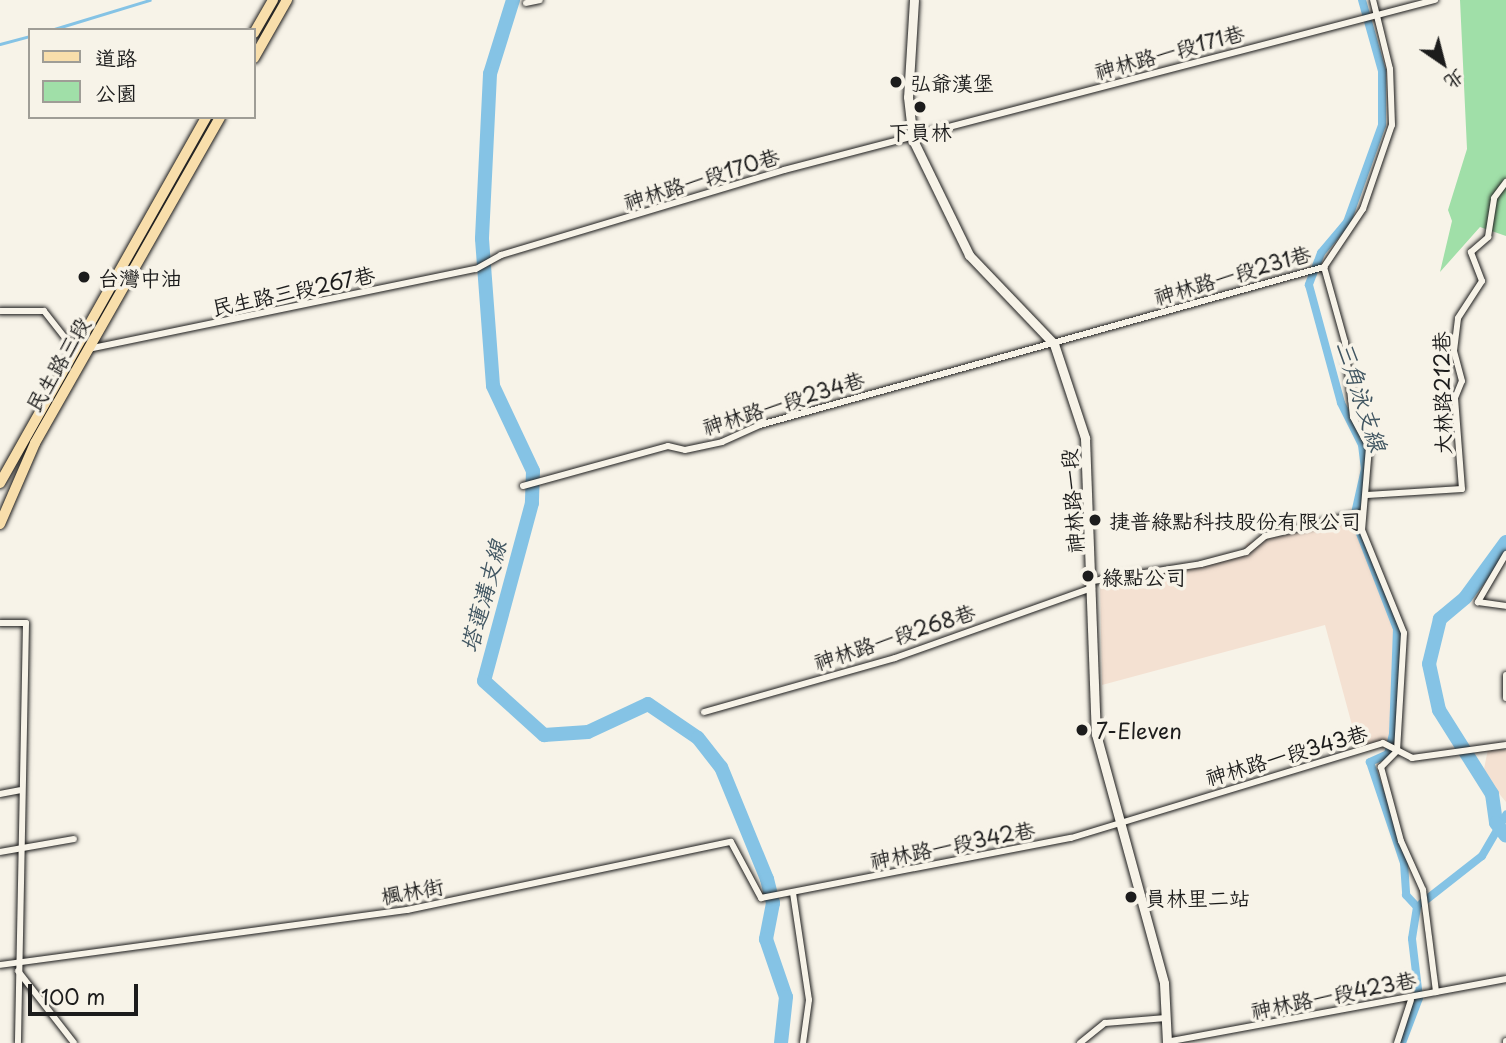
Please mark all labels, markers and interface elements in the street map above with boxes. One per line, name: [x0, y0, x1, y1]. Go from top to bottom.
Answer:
street label: 神林路一段171巷: [1091, 19, 1247, 83]
legend: [28, 28, 256, 119]
north arrow: [1408, 28, 1478, 98]
text: 道路: [95, 41, 137, 73]
text: 北: [1439, 63, 1471, 97]
place label: 弘爺漢堡: [910, 69, 994, 95]
marker: 弘爺漢堡: [888, 74, 904, 90]
text: 公園: [95, 76, 137, 108]
marker: 下員林: [912, 99, 928, 115]
place label: 下員林: [889, 118, 951, 144]
street label: 神林路一段170巷: [620, 142, 782, 214]
street label: 神林路一段231巷: [1150, 239, 1314, 309]
street label: 民生路三段267巷: [209, 260, 377, 320]
place label: 台灣中油: [98, 264, 182, 290]
marker: 台灣中油: [76, 269, 92, 285]
street label: 民生路三段: [20, 312, 94, 416]
street label: 大林路212巷: [1427, 331, 1455, 455]
water label: 三角泳支線: [1331, 337, 1393, 455]
street label: 神林路一段234巷: [699, 365, 867, 439]
street label: 神林路一段: [1055, 448, 1087, 554]
place label: 捷普綠點科技股份有限公司: [1109, 507, 1361, 533]
marker: 捷普綠點科技股份有限公司: [1087, 512, 1103, 528]
water label: 塔蓮溝支線: [455, 537, 511, 655]
place label: 綠點公司: [1102, 563, 1186, 589]
marker: 綠點公司: [1080, 568, 1096, 584]
street label: 神林路一段268巷: [810, 598, 978, 674]
place label: 7-Eleven: [1096, 717, 1182, 743]
street label: 神林路一段343巷: [1202, 719, 1370, 789]
marker: 7-Eleven: [1074, 722, 1090, 738]
street label: 神林路一段342巷: [867, 816, 1037, 872]
street label: 楓林街: [379, 872, 445, 908]
place label: 員林里二站: [1145, 884, 1250, 910]
marker: 員林里二站: [1123, 889, 1139, 905]
street label: 神林路一段423巷: [1248, 966, 1418, 1022]
scale bar: [32, 970, 142, 1014]
text: 100 m: [41, 980, 105, 1012]

